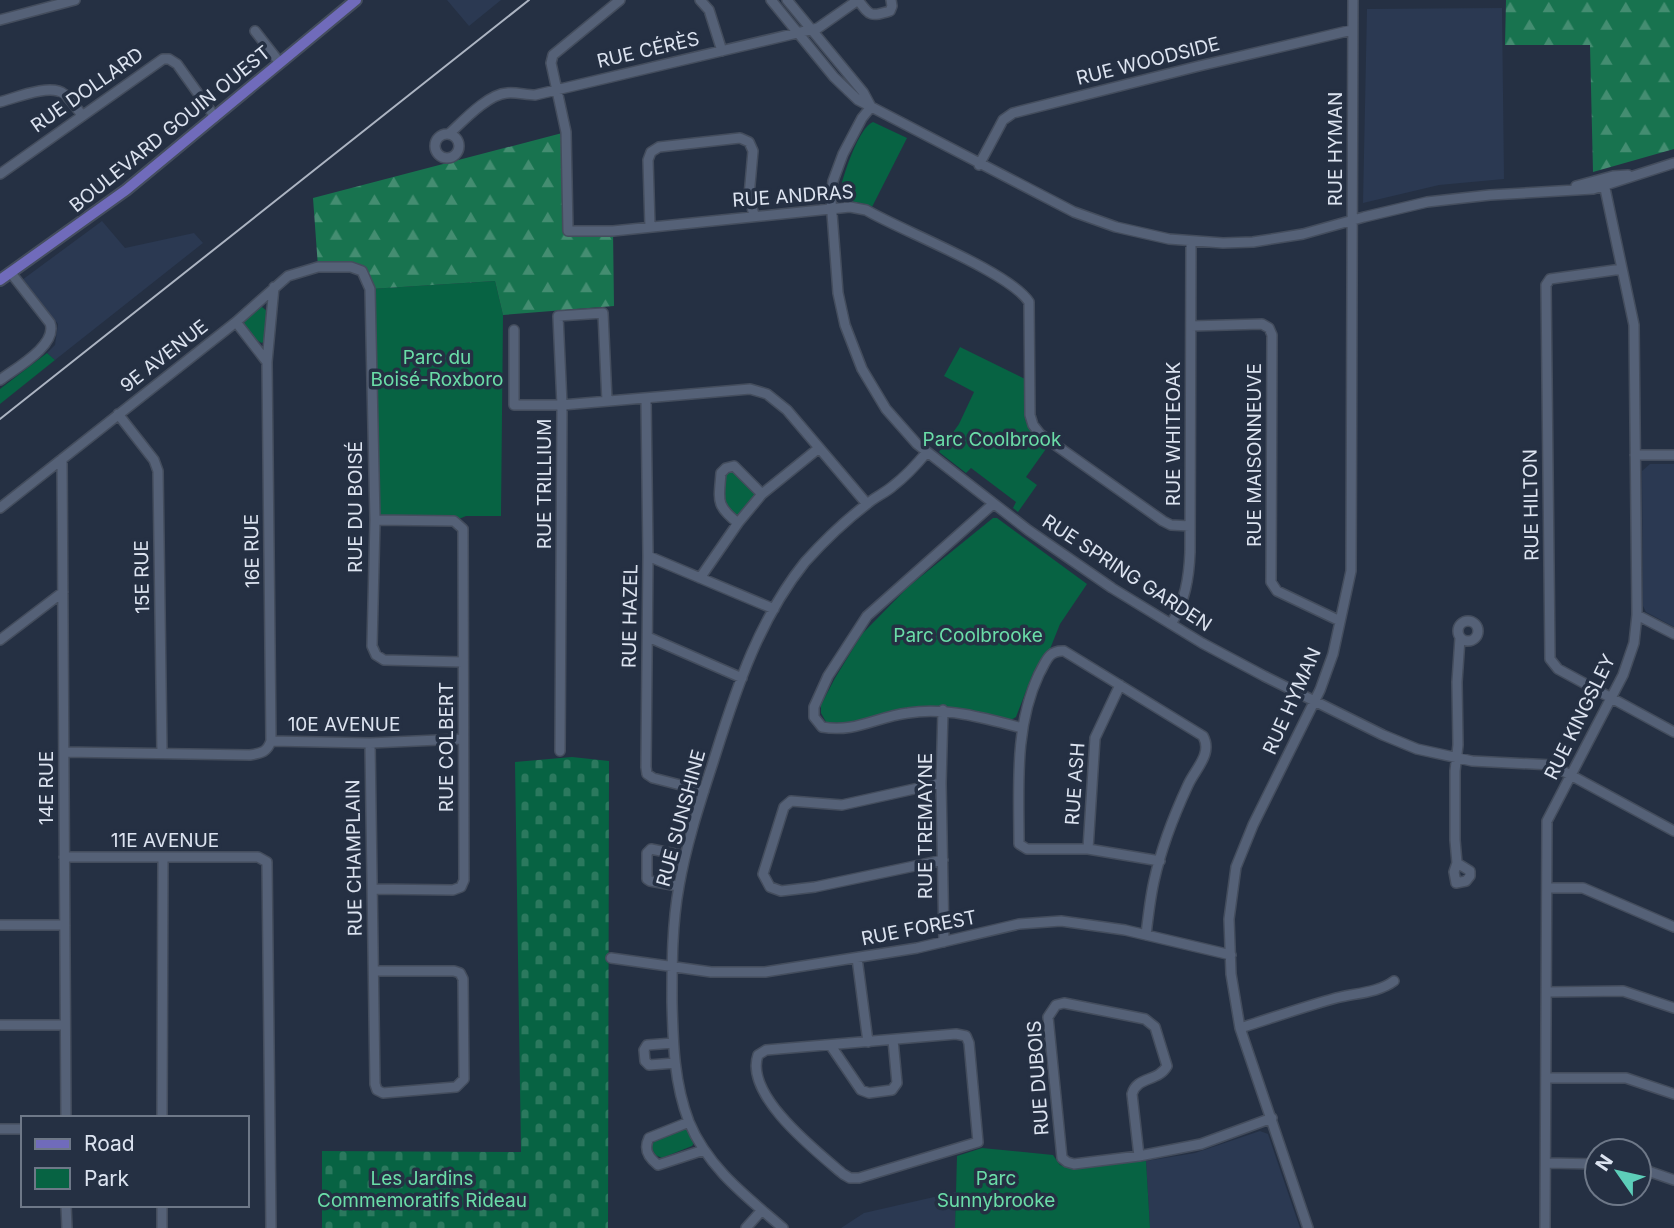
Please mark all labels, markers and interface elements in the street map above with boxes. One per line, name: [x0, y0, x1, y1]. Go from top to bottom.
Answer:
street label: RUE CÉRÈS: [594, 26, 701, 73]
street label: RUE WOODSIDE: [1074, 32, 1222, 90]
street label: BOULEVARD GOUIN OUEST: [65, 41, 275, 217]
street label: RUE DOLLARD: [26, 43, 148, 137]
street label: RUE HYMAN: [1324, 92, 1347, 206]
street label: RUE ANDRAS: [731, 180, 855, 212]
street label: 9E AVENUE: [116, 315, 212, 397]
park label: Parc du Boisé-Roxboro: [371, 346, 503, 391]
street label: RUE WHITEOAK: [1162, 362, 1185, 506]
street label: RUE MAISONNEUVE: [1243, 363, 1266, 547]
street label: RUE TRILLIUM: [533, 419, 556, 549]
park label: Parc Coolbrook: [923, 428, 1062, 451]
street label: RUE DU BOISÉ: [343, 441, 367, 573]
street label: RUE HILTON: [1519, 449, 1543, 561]
street label: RUE SPRING GARDEN: [1038, 510, 1216, 636]
street label: 16E RUE: [240, 514, 264, 588]
street label: 15E RUE: [130, 540, 154, 614]
street label: RUE HAZEL: [618, 564, 642, 668]
park label: Parc Coolbrooke: [893, 624, 1043, 647]
street label: RUE HYMAN: [1258, 644, 1326, 758]
street label: RUE KINGSLEY: [1540, 650, 1620, 783]
street label: RUE COLBERT: [435, 682, 458, 812]
street label: 10E AVENUE: [288, 713, 400, 736]
street label: RUE ASH: [1061, 742, 1089, 826]
street label: RUE SUNSHINE: [652, 747, 710, 889]
street label: 14E RUE: [35, 751, 58, 825]
street label: RUE TREMAYNE: [914, 753, 937, 899]
street label: RUE CHAMPLAIN: [341, 779, 367, 937]
street label: 11E AVENUE: [111, 829, 219, 852]
street label: RUE FOREST: [859, 906, 979, 950]
street label: RUE DUBOIS: [1023, 1020, 1053, 1136]
legend: [21, 1116, 248, 1207]
text: Road: [84, 1131, 135, 1156]
north arrow: [1583, 1137, 1653, 1207]
text: N: [1591, 1150, 1618, 1175]
text: Park: [84, 1166, 129, 1191]
park label: Les Jardins Commemoratifs Rideau: [317, 1167, 527, 1212]
park label: Parc Sunnybrooke: [937, 1167, 1055, 1212]

